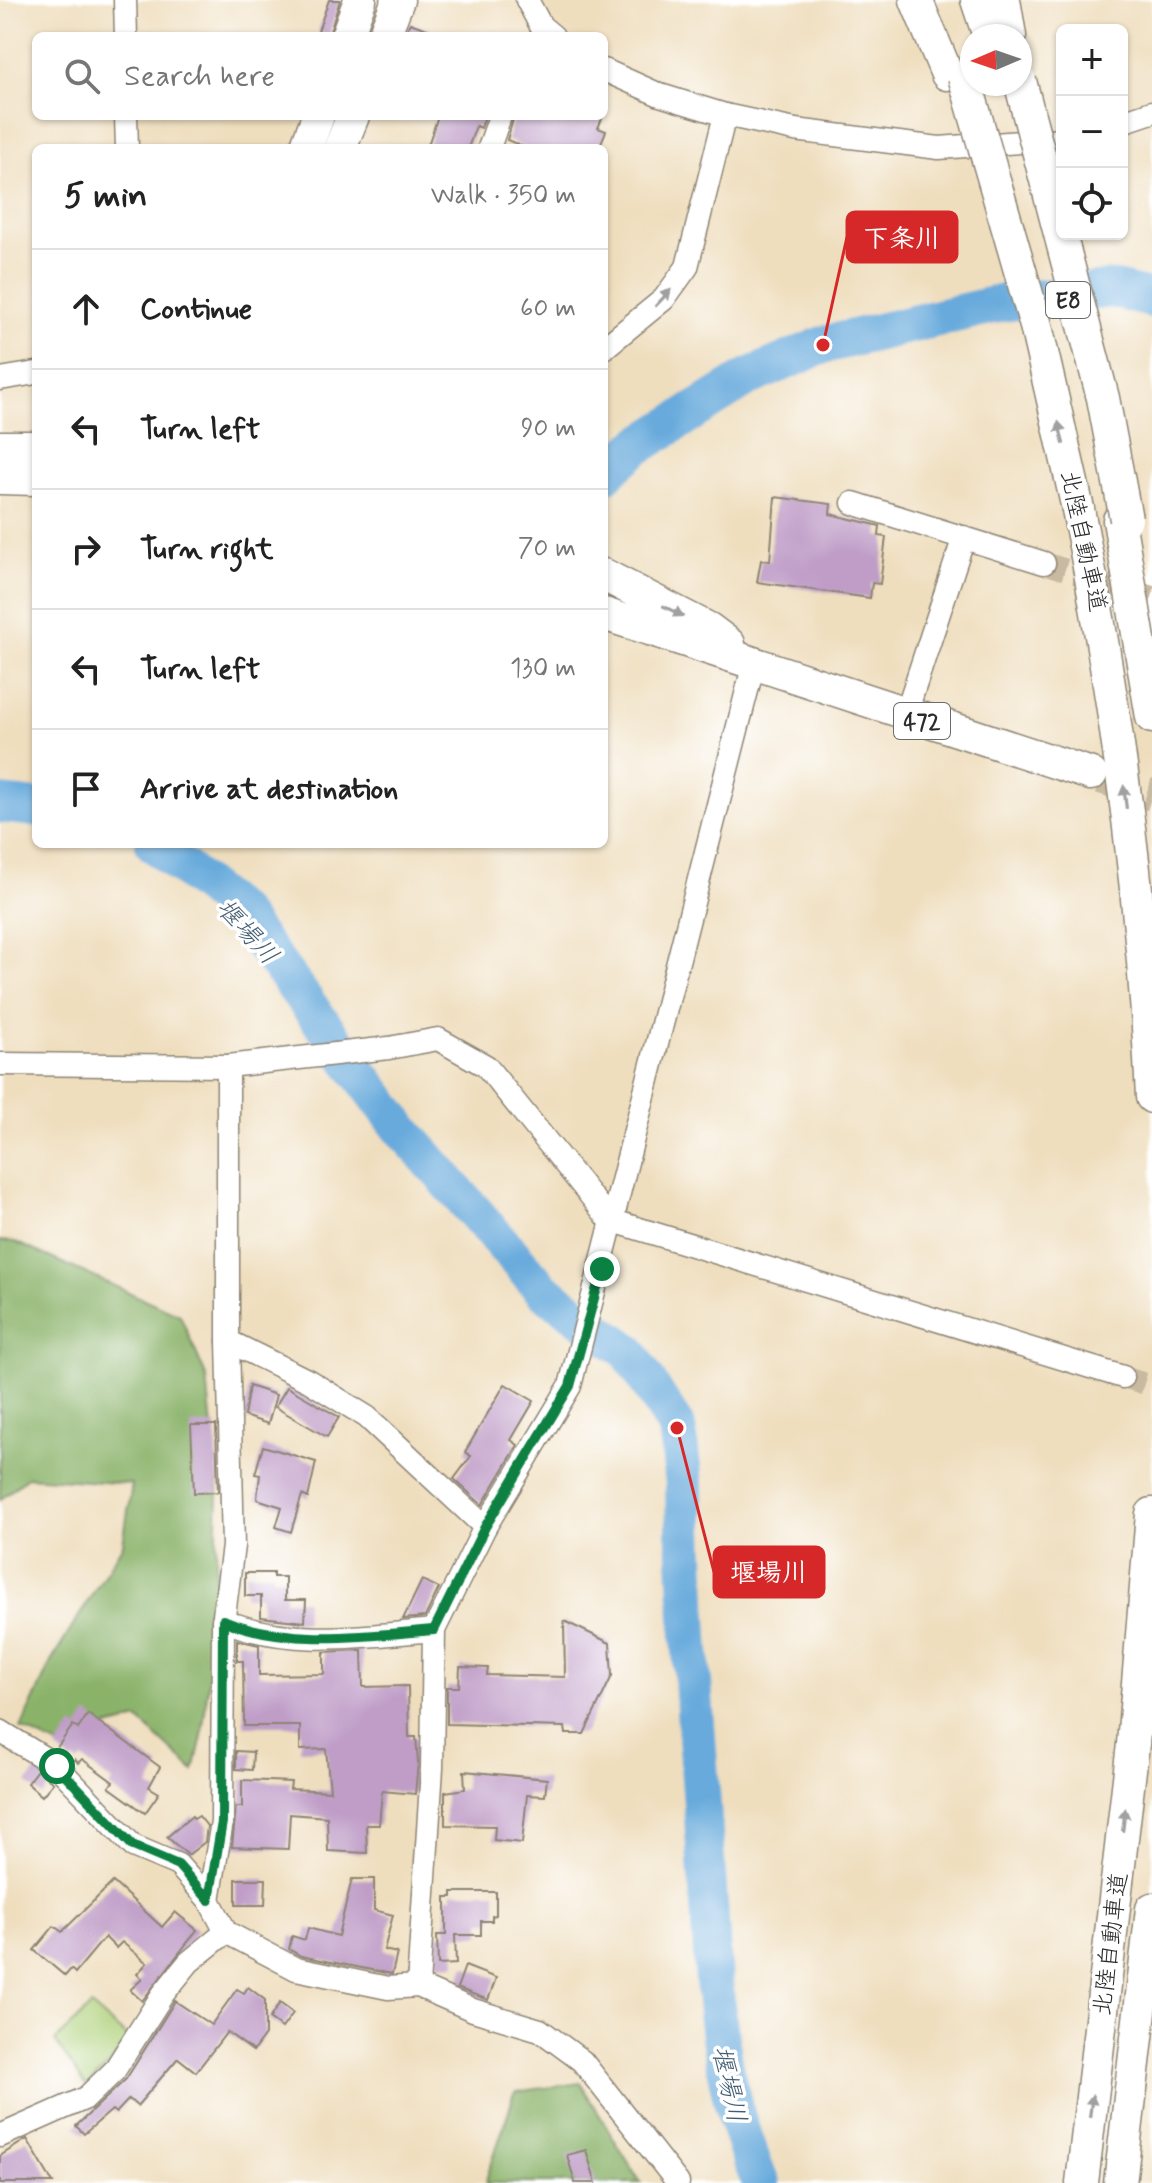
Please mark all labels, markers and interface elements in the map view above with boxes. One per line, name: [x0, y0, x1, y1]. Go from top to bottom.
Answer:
north arrow: [960, 24, 1032, 96]
map controls: [1056, 24, 1128, 240]
button: +: [1056, 24, 1128, 96]
search box: [32, 32, 608, 120]
icon: search: [60, 54, 104, 98]
text: Search here: [124, 57, 275, 96]
button: −: [1056, 96, 1128, 168]
button: locate: [1056, 168, 1128, 240]
text: 5 min: [64, 174, 147, 219]
text: Walk · 350 m: [431, 179, 576, 213]
callout: 下条川: [847, 212, 957, 262]
text: 下条川: [863, 223, 941, 257]
road number: E8: [1046, 282, 1090, 318]
icon: ahead: [64, 287, 108, 331]
one-way arrow: [653, 288, 671, 307]
text: Continue: [140, 290, 252, 329]
text: 60 m: [520, 292, 576, 326]
icon: left: [64, 407, 108, 451]
text: Turn left: [140, 410, 260, 449]
text: 90 m: [521, 412, 576, 446]
one-way arrow: [1054, 420, 1067, 445]
street label: 北陸自動車道: [1052, 468, 1113, 615]
icon: right: [64, 527, 108, 571]
text: Turn right: [140, 530, 273, 569]
text: 70 m: [518, 532, 576, 566]
one-way arrow: [662, 604, 685, 617]
icon: left: [64, 647, 108, 691]
text: Turn left: [140, 650, 260, 689]
text: 130 m: [510, 652, 576, 686]
road number: 472: [894, 703, 950, 739]
icon: arrive: [64, 767, 108, 811]
text: Arrive at destination: [140, 770, 398, 809]
one-way arrow: [1118, 784, 1131, 809]
water label: 堰場川: [208, 892, 285, 973]
route end: [584, 1251, 620, 1287]
callout: 堰場川: [714, 1547, 824, 1597]
text: 堰場川: [730, 1557, 808, 1591]
route start: [39, 1748, 75, 1784]
one-way arrow: [1118, 1807, 1131, 1832]
street label: 北陸自動車道: [1087, 1871, 1136, 2018]
water label: 堰場川: [703, 2043, 753, 2126]
one-way arrow: [1085, 2093, 1098, 2118]

